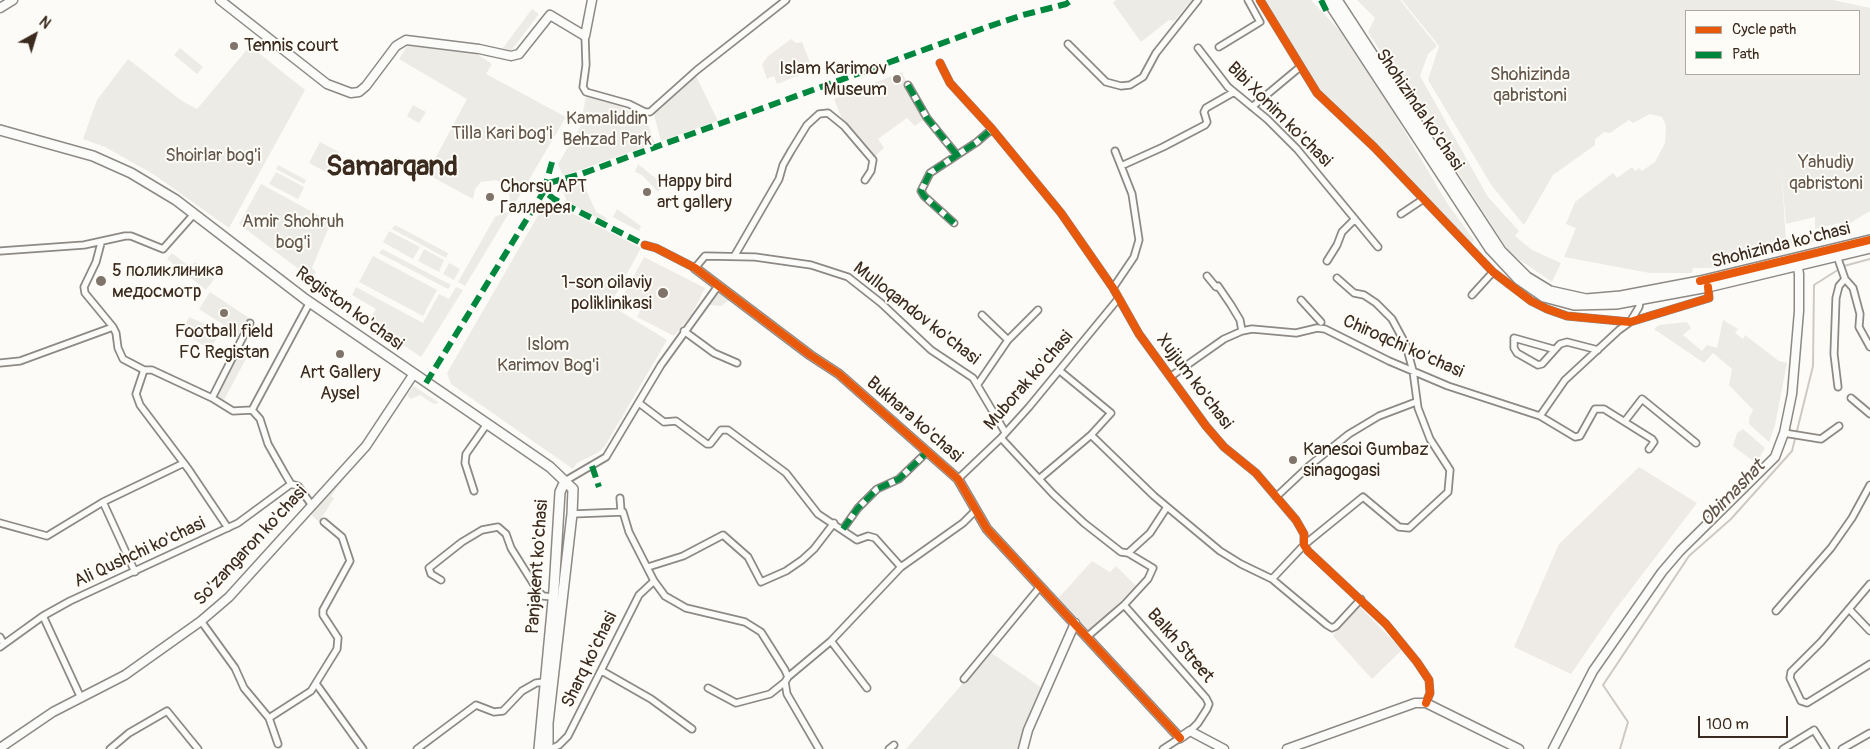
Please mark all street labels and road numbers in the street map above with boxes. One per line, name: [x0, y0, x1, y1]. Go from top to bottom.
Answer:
street label: Shohizinda ko'chasi: [1370, 45, 1468, 175]
street label: Bibi Xonim ko'chasi: [1222, 58, 1336, 172]
street label: Shohizinda ko'chasi: [1709, 218, 1853, 274]
street label: Mulloqandov ko'chasi: [848, 258, 984, 370]
street label: Registon ko'chasi: [291, 263, 407, 355]
street label: Chiroqchi ko'chasi: [1339, 311, 1467, 383]
street label: Muborak ko'chasi: [980, 327, 1078, 435]
street label: Xujjum ko'chasi: [1151, 330, 1237, 434]
street label: Bukhara ko'chasi: [862, 372, 966, 468]
street label: So'zangaron ko'chasi: [190, 482, 312, 610]
street label: Panjakent ko'chasi: [523, 499, 553, 635]
street label: Ali Qushchi ko'chasi: [71, 513, 209, 593]
street label: Balkh Street: [1142, 604, 1218, 688]
street label: Sharq ko'chasi: [557, 609, 623, 711]

